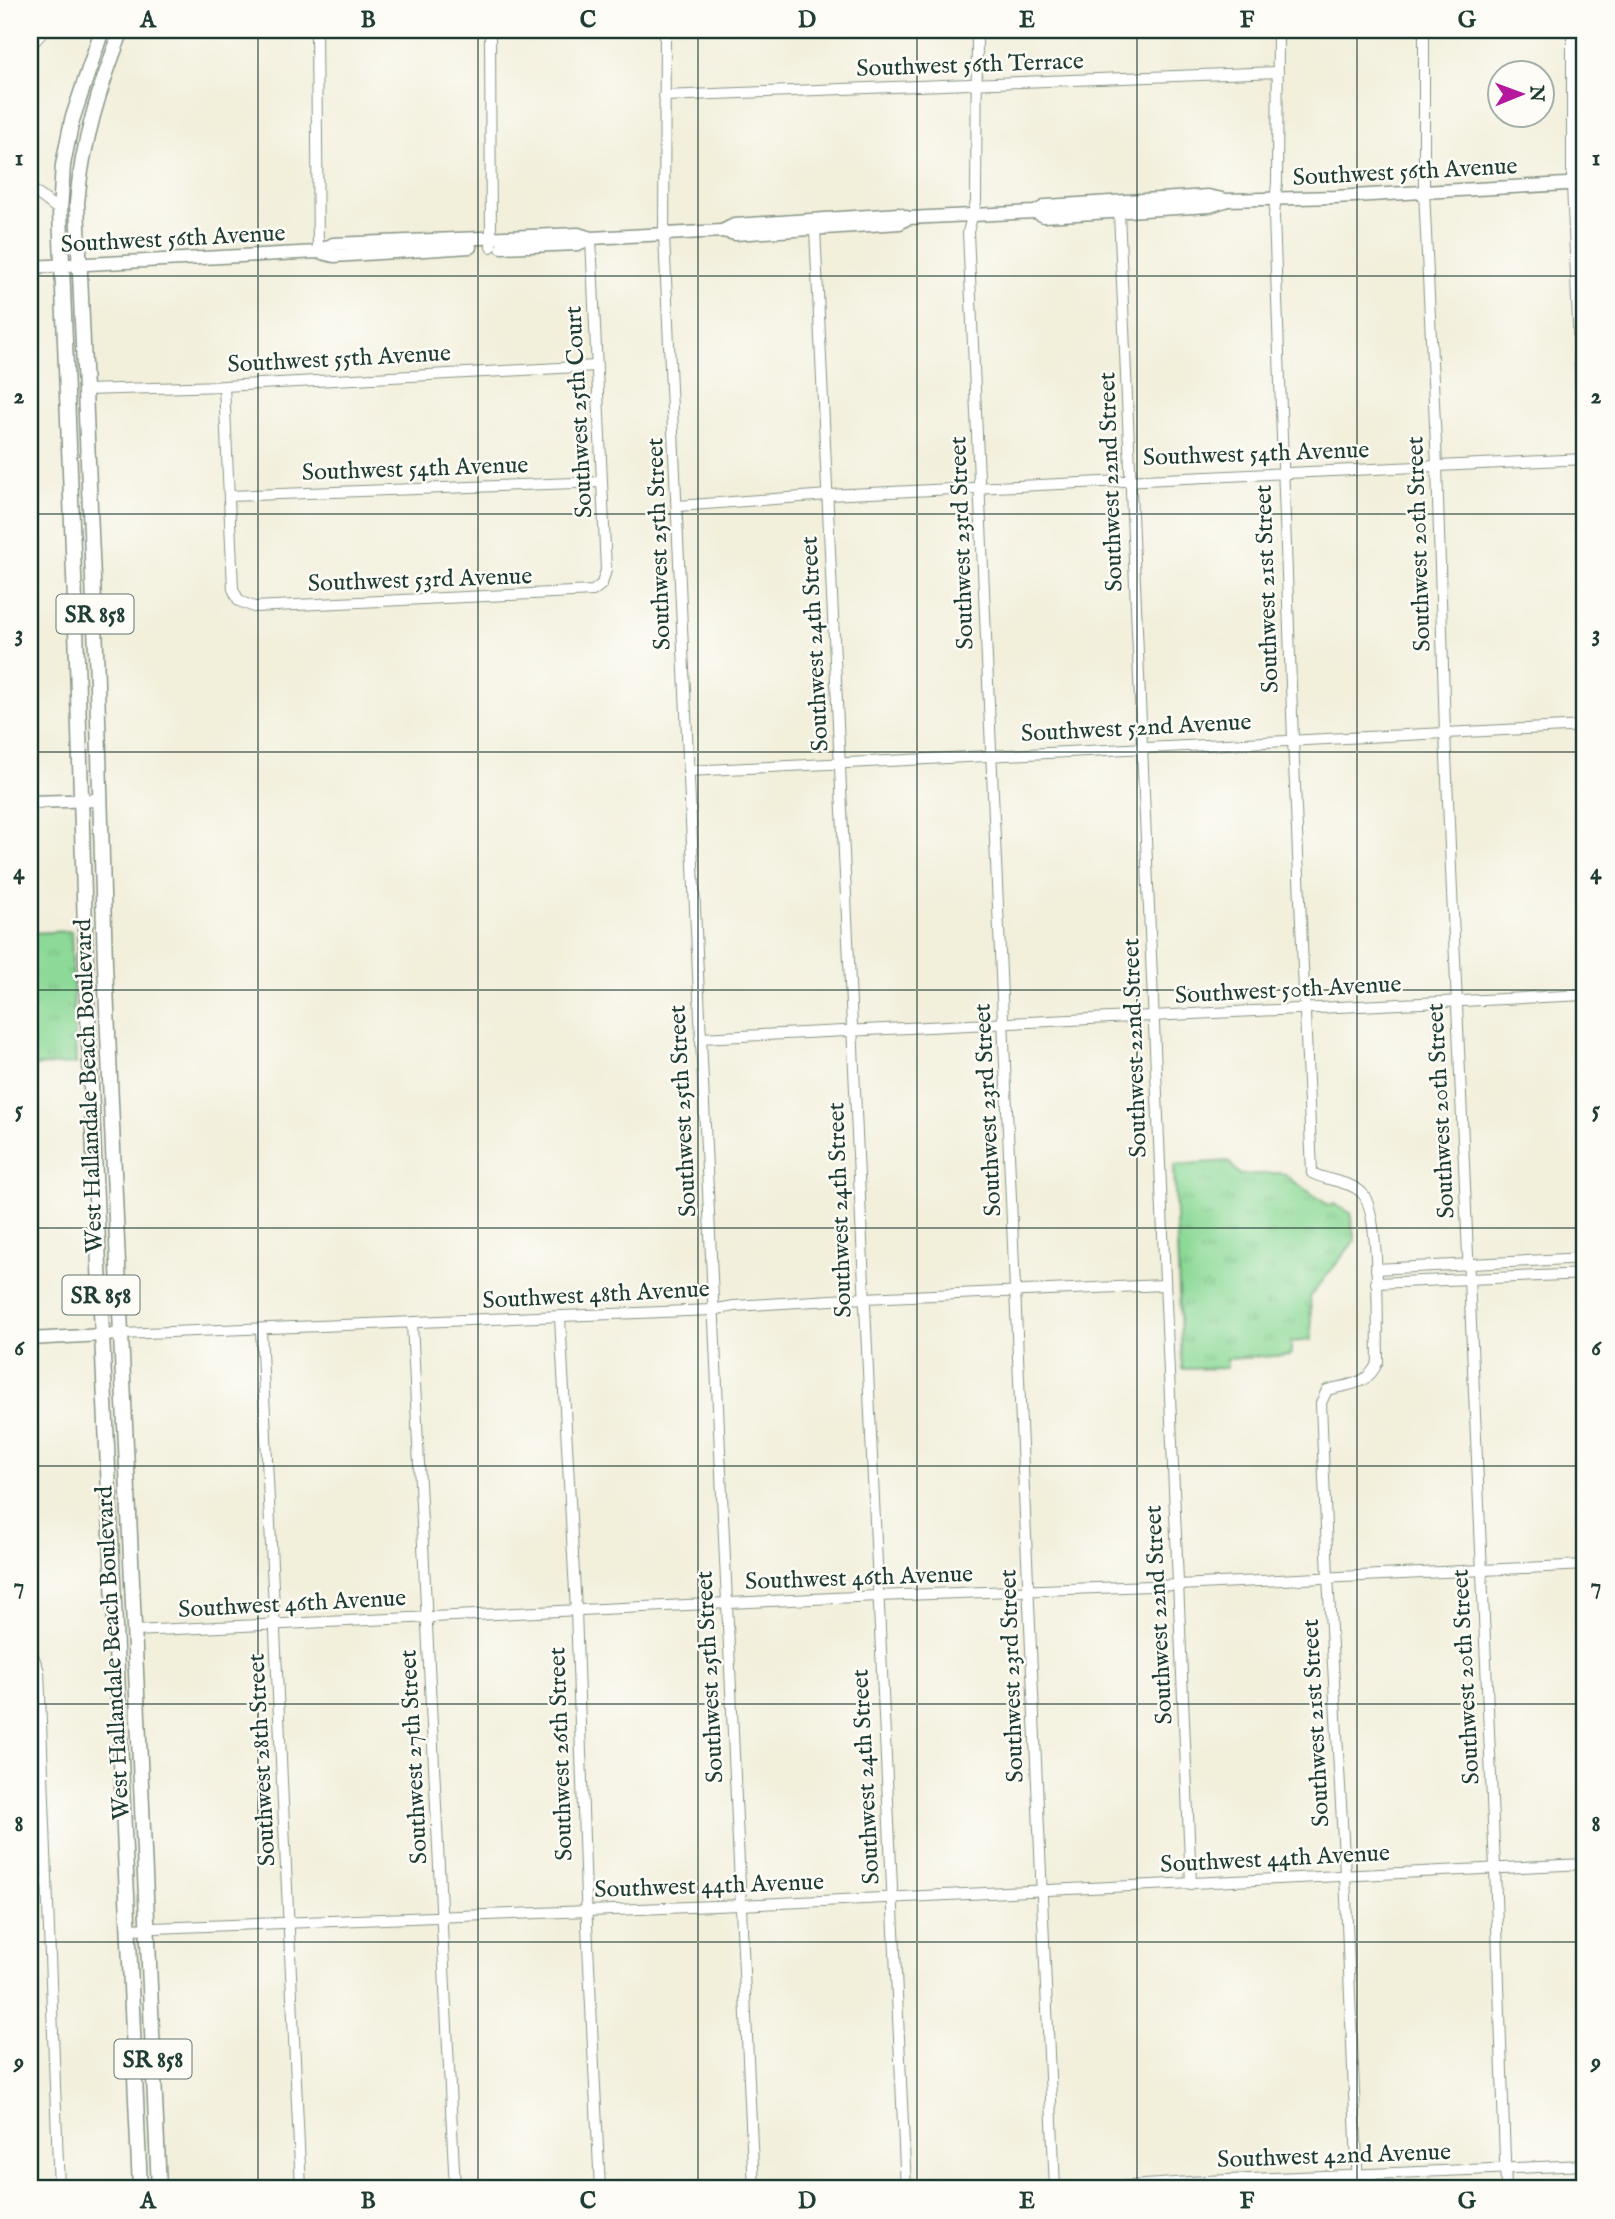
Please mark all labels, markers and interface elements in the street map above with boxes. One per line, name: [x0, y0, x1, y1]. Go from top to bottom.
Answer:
text: A: [139, 6, 157, 35]
text: B: [360, 6, 376, 35]
text: C: [580, 6, 597, 35]
text: D: [798, 6, 816, 35]
text: E: [1019, 6, 1035, 35]
text: F: [1240, 6, 1255, 35]
text: G: [1458, 6, 1477, 35]
street label: Southwest 56th Terrace: [856, 46, 1084, 85]
north arrow: [1486, 60, 1556, 130]
text: N: [1524, 84, 1548, 103]
text: 1: [15, 144, 23, 173]
text: 1: [1592, 144, 1600, 173]
street label: Southwest 56th Avenue: [1292, 151, 1518, 194]
street label: Southwest 56th Avenue: [60, 218, 286, 261]
street label: Southwest 25th Court: [558, 305, 601, 519]
street label: Southwest 55th Avenue: [227, 338, 452, 381]
street label: Southwest 22nd Street: [1092, 372, 1131, 592]
text: 2: [14, 382, 25, 411]
text: 2: [1591, 382, 1602, 411]
street label: Southwest 54th Avenue: [1142, 435, 1370, 474]
street label: Southwest 23rd Street: [943, 436, 982, 650]
street label: Southwest 20th Street: [1400, 436, 1439, 652]
street label: Southwest 25th Street: [640, 437, 679, 651]
street label: Southwest 54th Avenue: [301, 450, 529, 489]
street label: Southwest 21st Street: [1248, 484, 1287, 694]
street label: Southwest 24th Street: [794, 535, 837, 752]
street label: Southwest 53rd Avenue: [307, 561, 533, 600]
road number: SR 858: [56, 594, 134, 634]
text: 3: [15, 620, 23, 649]
text: 3: [1592, 620, 1600, 649]
street label: Southwest 52nd Avenue: [1020, 707, 1252, 750]
text: 4: [13, 858, 25, 887]
text: 4: [1590, 858, 1602, 887]
street label: West Hallandale Beach Boulevard: [68, 918, 111, 1254]
street label: Southwest 22nd Street: [1116, 938, 1155, 1158]
street label: Southwest 50th Avenue: [1174, 969, 1402, 1012]
street label: Southwest 23rd Street: [967, 1002, 1010, 1217]
street label: Southwest 20th Street: [1420, 1002, 1463, 1219]
street label: Southwest 25th Street: [662, 1004, 705, 1218]
text: 5: [15, 1096, 24, 1125]
text: 5: [1592, 1096, 1601, 1125]
street label: Southwest 24th Street: [821, 1102, 860, 1318]
street label: Southwest 48th Avenue: [482, 1274, 711, 1317]
road number: SR 858: [62, 1276, 140, 1314]
text: 6: [14, 1334, 25, 1363]
text: 6: [1591, 1334, 1602, 1363]
street label: West Hallandale Beach Boulevard: [89, 1485, 138, 1821]
street label: Southwest 22nd Street: [1138, 1504, 1181, 1725]
street label: Southwest 46th Avenue: [744, 1559, 974, 1598]
street label: Southwest 20th Street: [1445, 1568, 1488, 1785]
street label: Southwest 23rd Street: [993, 1569, 1032, 1783]
street label: Southwest 25th Street: [689, 1570, 732, 1784]
text: 7: [14, 1572, 24, 1601]
text: 7: [1591, 1572, 1601, 1601]
street label: Southwest 46th Avenue: [177, 1583, 407, 1626]
street label: Southwest 21st Street: [1296, 1618, 1337, 1828]
street label: Southwest 26th Street: [542, 1646, 581, 1861]
street label: Southwest 27th Street: [393, 1649, 436, 1865]
street label: Southwest 28th Street: [241, 1653, 284, 1867]
street label: Southwest 24th Street: [845, 1668, 888, 1885]
text: 8: [14, 1810, 24, 1839]
text: 8: [1591, 1810, 1601, 1839]
street label: Southwest 44th Avenue: [1159, 1838, 1391, 1881]
street label: Southwest 44th Avenue: [594, 1867, 824, 1906]
road number: SR 858: [114, 2040, 192, 2078]
text: 9: [13, 2048, 24, 2077]
text: 9: [1590, 2048, 1601, 2077]
street label: Southwest 42nd Avenue: [1217, 2137, 1452, 2176]
text: A: [139, 2187, 157, 2216]
text: B: [360, 2187, 376, 2216]
text: C: [580, 2187, 597, 2216]
text: D: [798, 2187, 816, 2216]
text: E: [1019, 2187, 1035, 2216]
text: F: [1240, 2187, 1255, 2216]
text: G: [1458, 2187, 1477, 2216]

